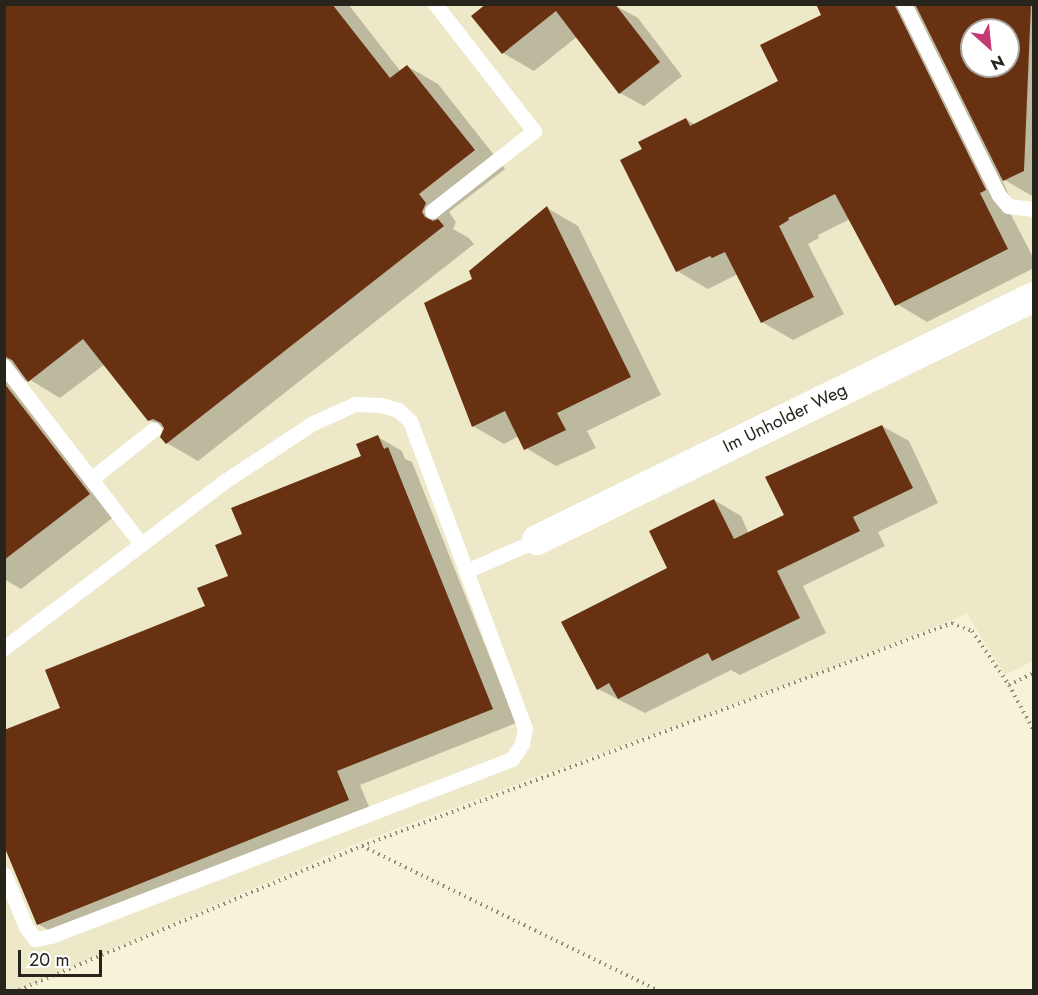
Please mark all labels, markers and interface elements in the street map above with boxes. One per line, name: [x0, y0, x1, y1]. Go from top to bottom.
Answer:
north arrow: [960, 18, 1020, 78]
text: N: [987, 50, 1008, 76]
street label: Im Unholder Weg: [720, 379, 850, 457]
scale bar: [21, 938, 105, 976]
text: 20 m: [29, 947, 69, 973]

